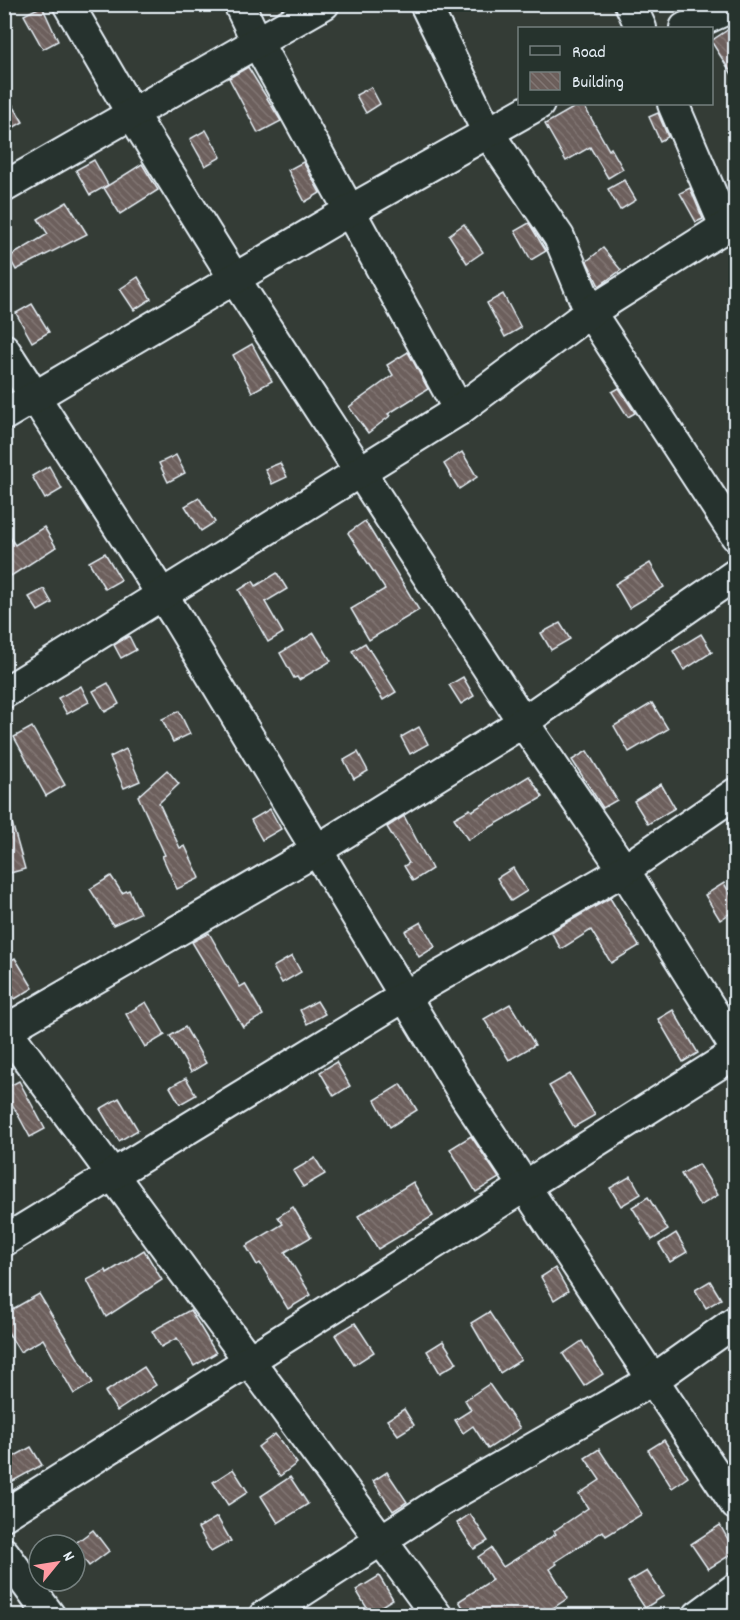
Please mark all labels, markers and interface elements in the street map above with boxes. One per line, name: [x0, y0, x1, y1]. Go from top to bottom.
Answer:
legend: [518, 27, 713, 105]
text: Road: [572, 41, 606, 66]
text: Building: [572, 71, 624, 96]
north arrow: [27, 1533, 87, 1593]
text: N: [56, 1548, 80, 1566]

